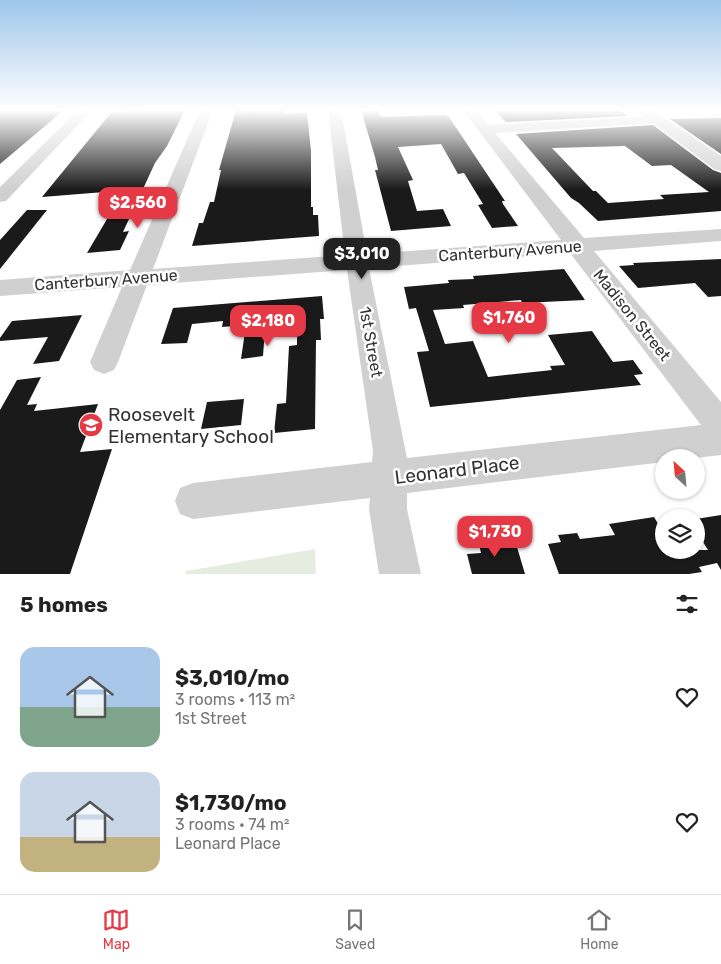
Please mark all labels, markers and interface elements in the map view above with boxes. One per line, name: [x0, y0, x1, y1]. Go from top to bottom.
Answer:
pin: $2,560: [97, 186, 179, 229]
text: $2,560: [109, 193, 167, 212]
street label: Canterbury Avenue: [438, 237, 582, 265]
pin: $3,010: [321, 238, 403, 280]
text: $3,010: [334, 244, 390, 263]
street label: Madison Street: [589, 265, 675, 365]
street label: Canterbury Avenue: [34, 266, 178, 294]
pin: $1,760: [468, 302, 550, 344]
pin: $2,180: [227, 304, 309, 347]
street label: 1st Street: [355, 305, 387, 379]
text: $1,760: [483, 308, 535, 327]
text: $2,180: [241, 311, 295, 330]
place label: Roosevelt Elementary School: [108, 403, 274, 448]
school or university icon: Roosevelt Elementary School: [78, 412, 104, 438]
north arrow: [655, 449, 705, 499]
map controls: [655, 449, 705, 559]
street label: Leonard Place: [393, 451, 521, 489]
button: layers: [655, 509, 705, 559]
pin: $1,730: [454, 516, 536, 558]
text: $1,730: [468, 522, 522, 541]
icon: filters: [673, 590, 701, 618]
text: 5 homes: [20, 592, 108, 617]
text: $3,010/mo: [175, 665, 289, 690]
icon: home: [60, 667, 120, 727]
icon: heart: [673, 683, 701, 711]
text: 3 rooms · 113 m²: [175, 690, 295, 709]
text: 1st Street: [175, 709, 246, 728]
text: $1,730/mo: [175, 790, 287, 815]
icon: home: [60, 792, 120, 852]
icon: heart: [673, 808, 701, 836]
text: 3 rooms · 74 m²: [175, 815, 290, 834]
text: Leonard Place: [175, 834, 281, 853]
tab: Map: [102, 906, 130, 953]
tab: Saved: [335, 906, 375, 953]
tab: Home: [580, 906, 619, 953]

